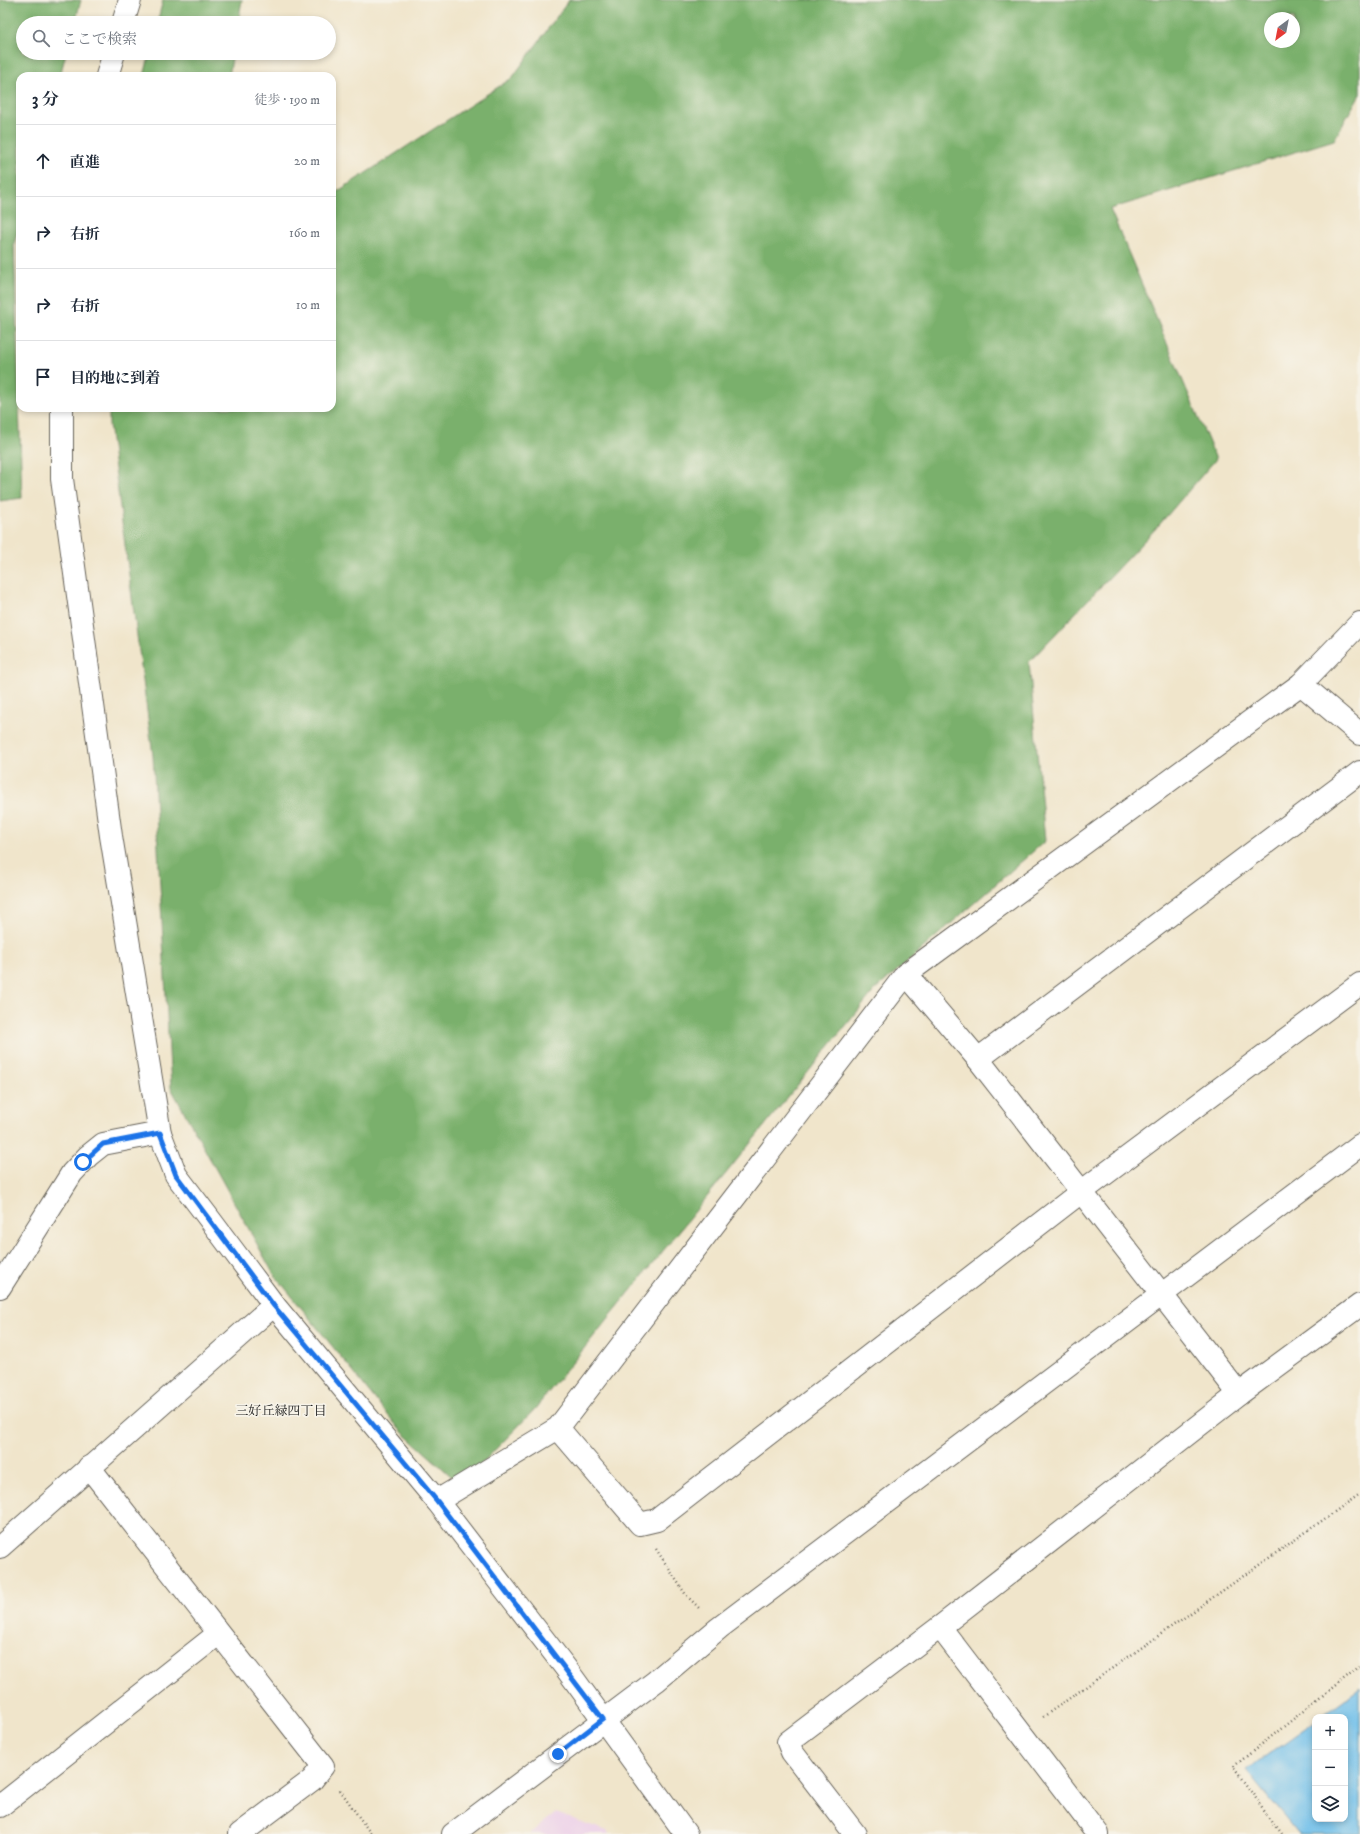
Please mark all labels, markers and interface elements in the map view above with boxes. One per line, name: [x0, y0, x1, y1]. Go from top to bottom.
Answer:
north arrow: [1264, 12, 1300, 48]
search box: [16, 16, 336, 60]
icon: search: [30, 27, 52, 49]
text: ここで検索: [62, 30, 137, 49]
text: 3 分: [32, 89, 59, 111]
text: 徒歩 · 190 m: [255, 92, 320, 108]
icon: ahead: [32, 150, 54, 172]
text: 直進: [70, 153, 100, 172]
text: 20 m: [294, 153, 320, 169]
icon: right: [32, 222, 54, 244]
text: 右折: [70, 225, 100, 244]
text: 160 m: [289, 225, 320, 241]
icon: right: [32, 294, 54, 316]
text: 右折: [70, 297, 100, 316]
text: 10 m: [296, 297, 320, 313]
icon: arrive: [32, 366, 54, 388]
text: 目的地に到着: [70, 369, 160, 388]
route start: [74, 1153, 92, 1171]
district label: 三好丘緑四丁目: [235, 1403, 327, 1419]
map controls: [1312, 1714, 1348, 1822]
button: +: [1312, 1714, 1348, 1750]
route end: [549, 1745, 567, 1763]
button: −: [1312, 1750, 1348, 1786]
button: layers: [1312, 1786, 1348, 1822]

